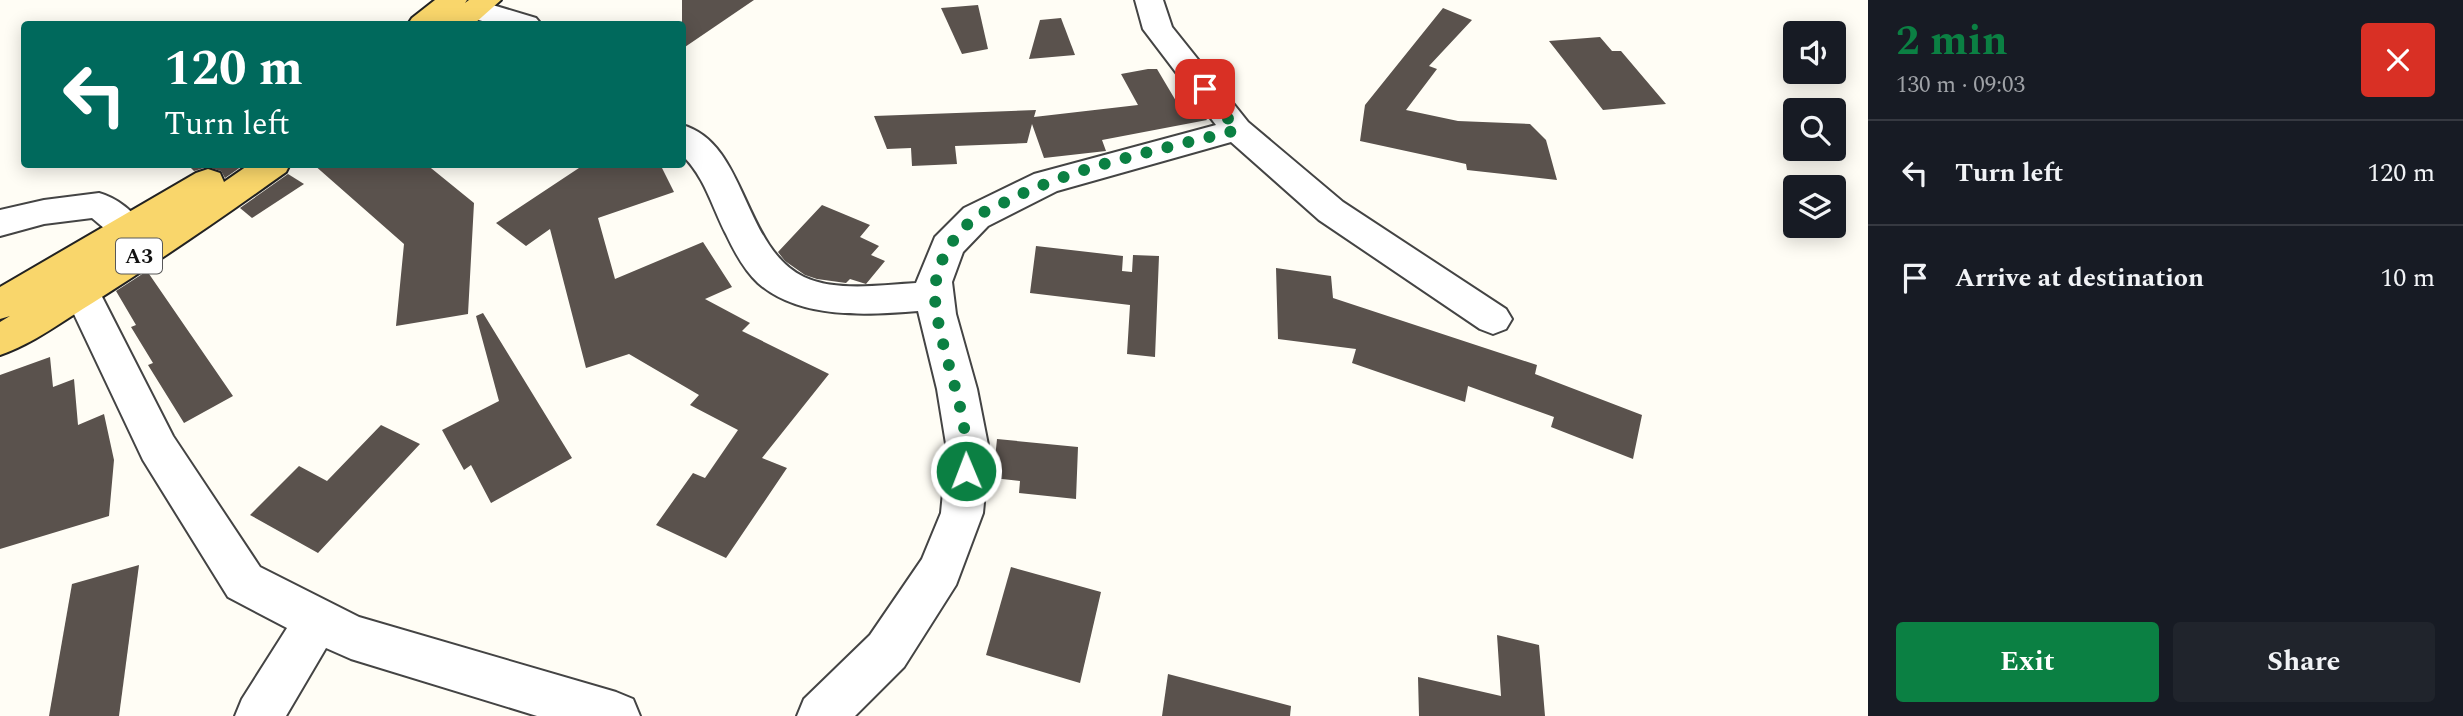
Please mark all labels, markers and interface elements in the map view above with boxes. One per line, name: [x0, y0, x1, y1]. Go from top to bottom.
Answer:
text: 2 min: [1896, 10, 2008, 73]
map controls: [1783, 21, 1846, 238]
button: sound: [1783, 21, 1846, 84]
button: close: [2361, 23, 2435, 97]
text: 120 m: [164, 32, 303, 107]
icon: left: [49, 49, 140, 140]
pin: [1175, 59, 1235, 119]
text: 130 m · 09:03: [1896, 68, 2025, 103]
icon: arrive: [1186, 70, 1224, 108]
button: search: [1783, 98, 1846, 161]
text: Turn left: [164, 100, 290, 149]
text: Turn left: [1955, 153, 2063, 193]
text: 120 m: [2367, 153, 2435, 193]
icon: left: [1896, 154, 1934, 192]
button: layers: [1783, 175, 1846, 238]
road number: A3: [116, 238, 162, 274]
text: Arrive at destination: [1955, 258, 2204, 298]
text: 10 m: [2380, 258, 2435, 298]
icon: arrive: [1896, 259, 1934, 297]
position arrow: [929, 434, 1003, 508]
button: Exit: [1896, 622, 2159, 702]
button: Share: [2173, 622, 2435, 702]

